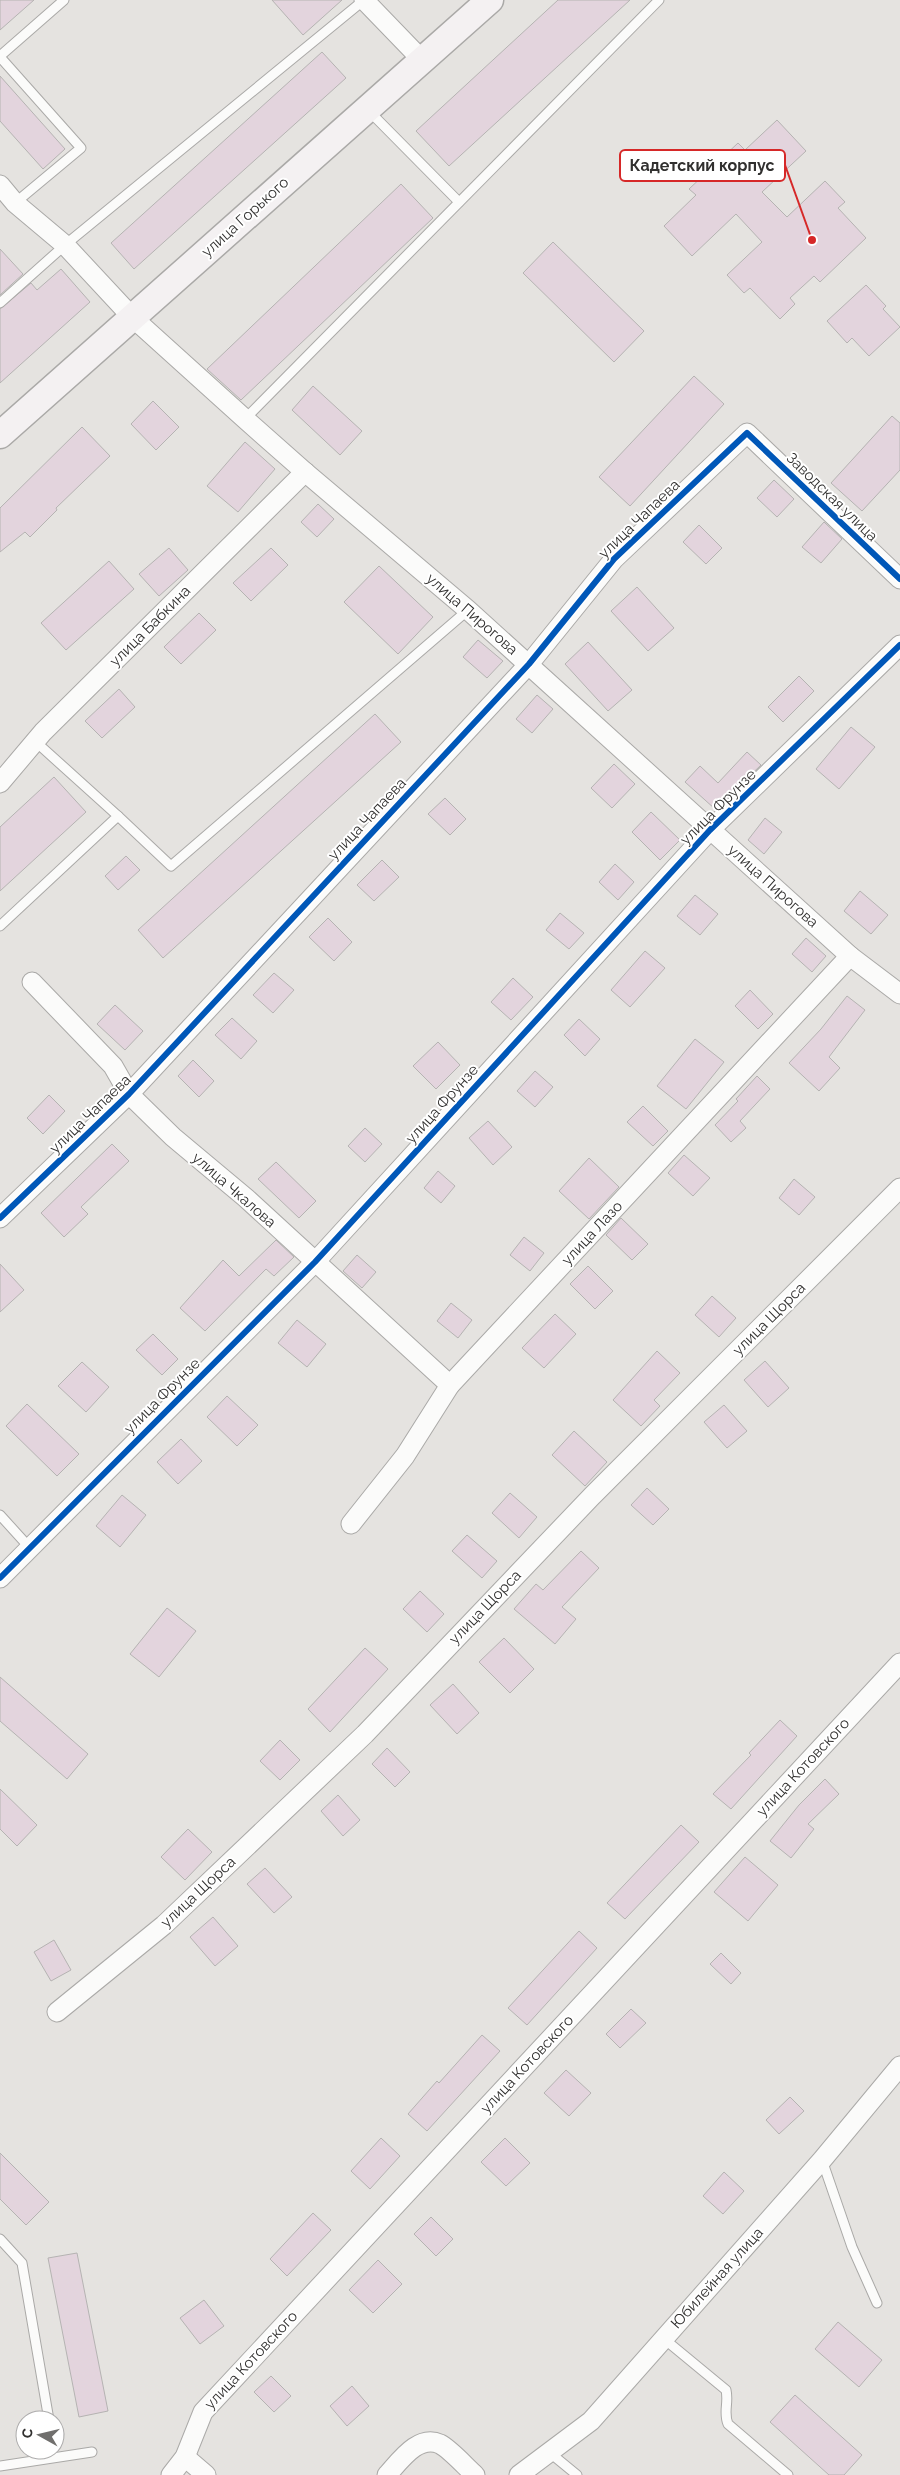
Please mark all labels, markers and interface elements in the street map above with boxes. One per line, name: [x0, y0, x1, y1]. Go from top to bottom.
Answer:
callout: Кадетский корпус: [620, 150, 785, 181]
text: Кадетский корпус: [630, 156, 774, 175]
street label: улица Горького: [198, 173, 292, 261]
street label: Заводская улица: [783, 449, 881, 545]
street label: улица Чапаева: [595, 476, 683, 562]
street label: улица Пирогова: [423, 569, 521, 659]
street label: улица Бабкина: [106, 582, 194, 670]
street label: улица Фрунзе: [676, 765, 760, 849]
street label: улица Чапаева: [324, 774, 410, 864]
street label: улица Пирогова: [724, 841, 822, 931]
street label: улица Фрунзе: [402, 1061, 482, 1147]
street label: улица Чапаева: [46, 1071, 134, 1157]
street label: улица Чкалова: [188, 1149, 280, 1231]
street label: улица Лазо: [558, 1197, 626, 1269]
street label: улица Щорса: [729, 1279, 809, 1359]
street label: улица Фрунзе: [120, 1354, 204, 1438]
street label: улица Щорса: [445, 1566, 525, 1648]
street label: улица Котовского: [753, 1714, 853, 1820]
street label: улица Щорса: [157, 1853, 239, 1931]
street label: улица Котовского: [477, 2011, 577, 2117]
street label: Юбилейная улица: [667, 2224, 767, 2332]
street label: улица Котовского: [201, 2307, 301, 2413]
north arrow: [15, 2410, 65, 2460]
text: С: [19, 2427, 36, 2439]

